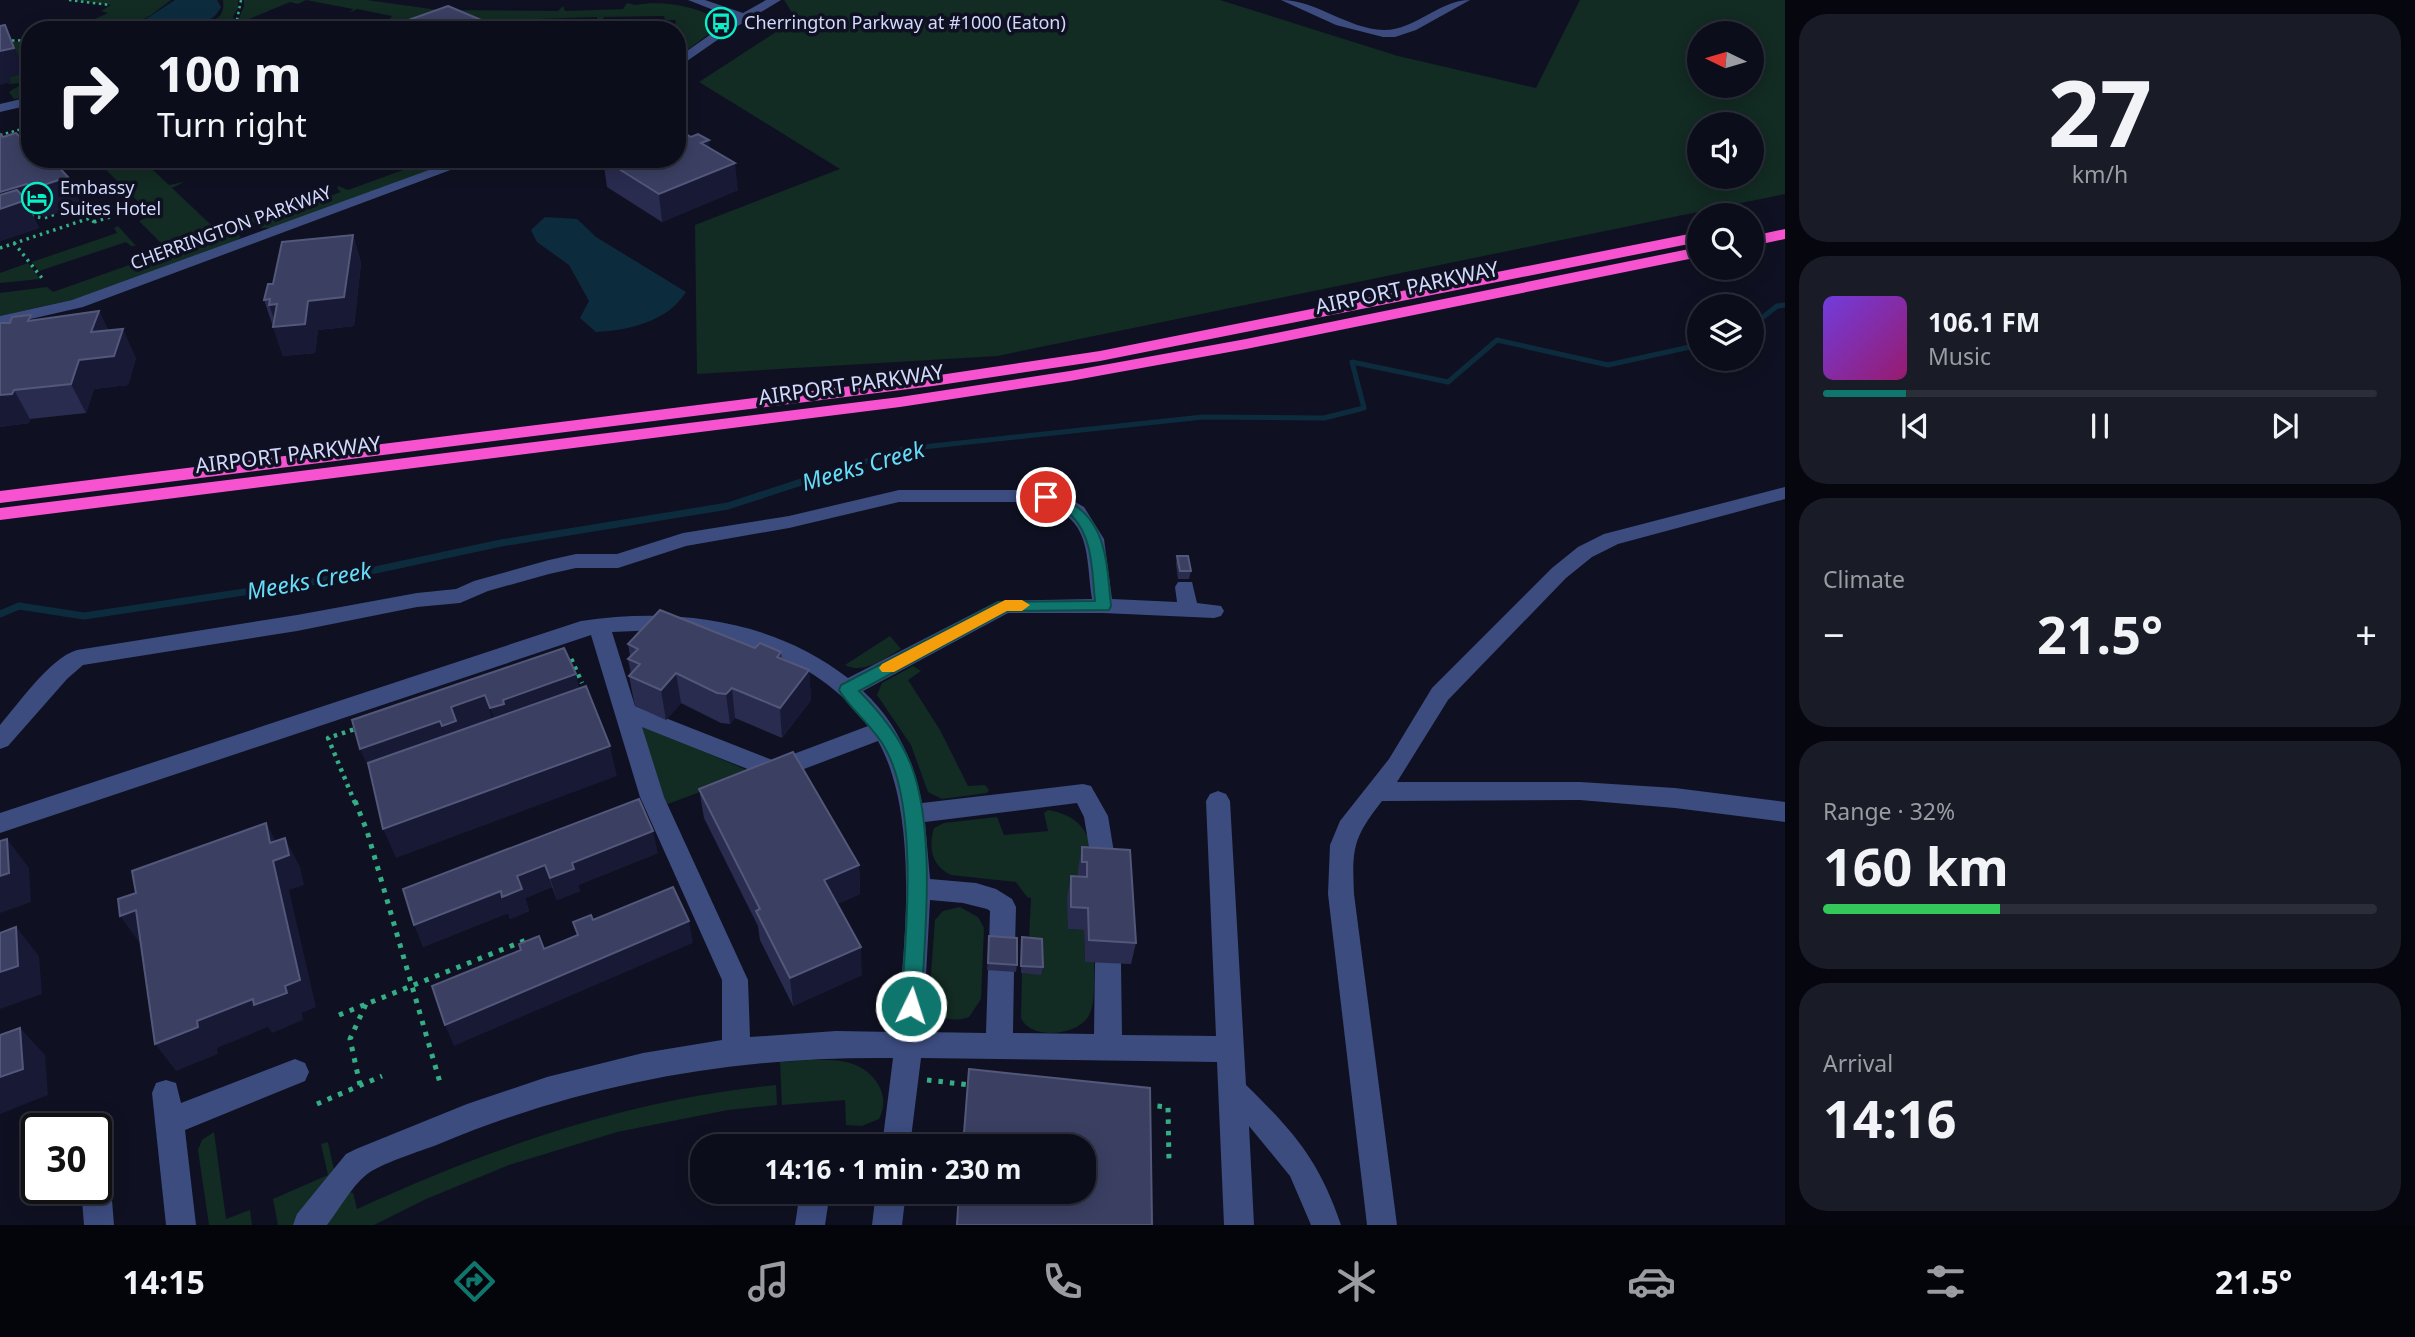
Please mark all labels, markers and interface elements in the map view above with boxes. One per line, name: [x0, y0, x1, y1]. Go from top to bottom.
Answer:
bus stop icon: Cherrington Parkway at #1000 (Eaton): [704, 6, 738, 40]
place label: Cherrington Parkway at #1000 (Eaton): [744, 10, 1066, 34]
north arrow: [1687, 21, 1764, 98]
map controls: [1687, 21, 1764, 371]
text: 100 m: [157, 40, 302, 106]
icon: right: [42, 49, 133, 140]
text: 27: [2048, 50, 2152, 174]
text: Turn right: [157, 103, 307, 146]
button: sound: [1687, 112, 1764, 189]
text: km/h: [2072, 158, 2128, 190]
place label: Embassy Suites Hotel: [60, 175, 161, 220]
street label: CHERRINGTON PARKWAY: [127, 179, 335, 275]
hotel icon: Embassy Suites Hotel: [20, 181, 54, 215]
button: search: [1687, 203, 1764, 280]
street label: AIRPORT PARKWAY: [1313, 254, 1501, 320]
button: layers: [1687, 294, 1764, 371]
text: 106.1 FM: [1928, 304, 2040, 340]
text: Music: [1928, 340, 1991, 372]
street label: AIRPORT PARKWAY: [756, 357, 945, 411]
icon: previous: [1896, 407, 1934, 445]
icon: pause: [2081, 407, 2119, 445]
icon: next: [2266, 407, 2304, 445]
street label: AIRPORT PARKWAY: [193, 429, 382, 479]
water label: Meeks Creek: [798, 432, 929, 498]
pin: [1016, 467, 1076, 527]
icon: arrive: [1027, 478, 1065, 516]
water label: Meeks Creek: [244, 553, 375, 607]
text: Climate: [1823, 563, 1905, 595]
text: 21.5°: [2037, 598, 2163, 669]
text: −: [1823, 608, 1845, 660]
text: +: [2355, 608, 2377, 660]
text: Range · 32%: [1823, 795, 1955, 827]
text: 160 km: [1823, 830, 2009, 901]
position arrow: [874, 969, 948, 1043]
text: Arrival: [1823, 1047, 1893, 1079]
text: 14:16: [1823, 1082, 1957, 1153]
speed limit sign: 30: [21, 1113, 112, 1204]
text: 14:16 · 1 min · 230 m: [765, 1151, 1021, 1187]
icon: directions: [450, 1257, 499, 1306]
icon: music: [744, 1257, 793, 1306]
icon: phone: [1038, 1257, 1087, 1306]
icon: climate: [1332, 1257, 1381, 1306]
icon: car: [1627, 1257, 1676, 1306]
icon: filters: [1921, 1257, 1970, 1306]
text: 14:15: [123, 1260, 205, 1303]
text: 21.5°: [2215, 1260, 2292, 1303]

